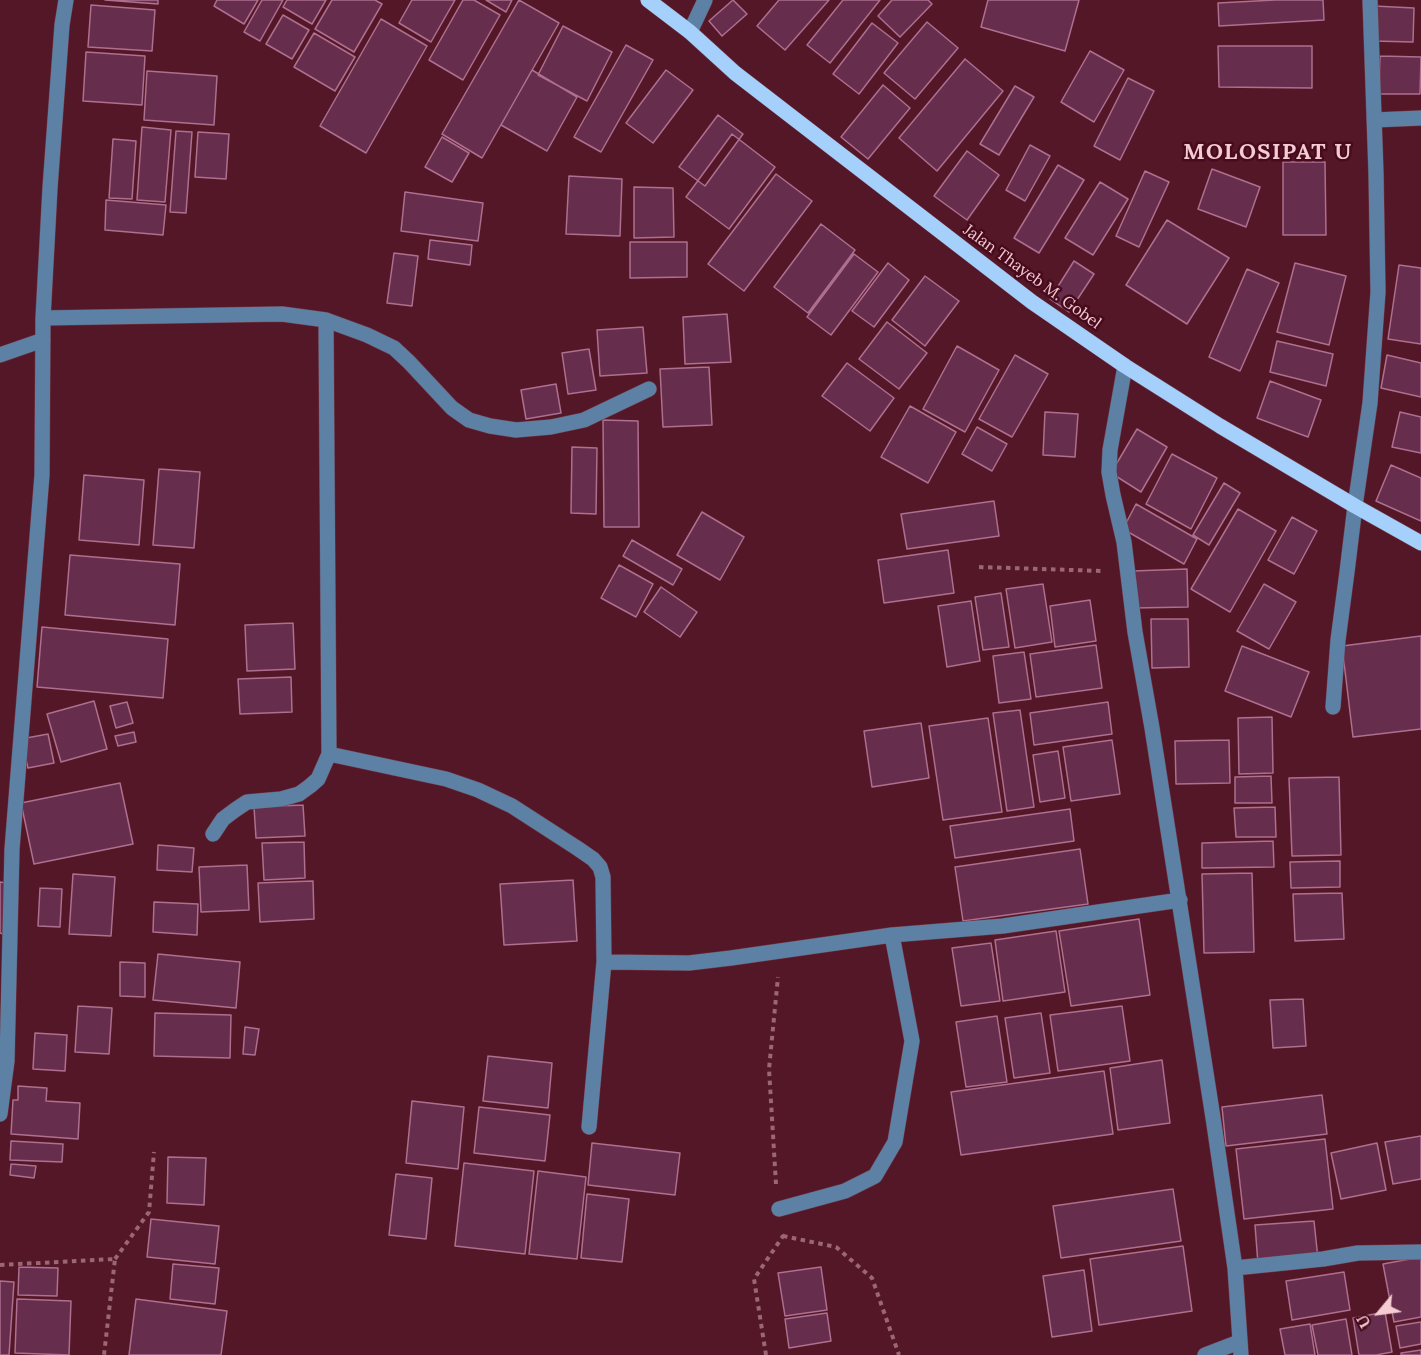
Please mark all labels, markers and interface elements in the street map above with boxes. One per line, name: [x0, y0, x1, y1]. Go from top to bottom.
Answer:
district label: MOLOSIPAT U: [1183, 140, 1353, 166]
street label: Jalan Thayeb M. Gobel: [959, 221, 1105, 333]
north arrow: [1349, 1283, 1409, 1343]
text: U: [1352, 1312, 1375, 1332]

